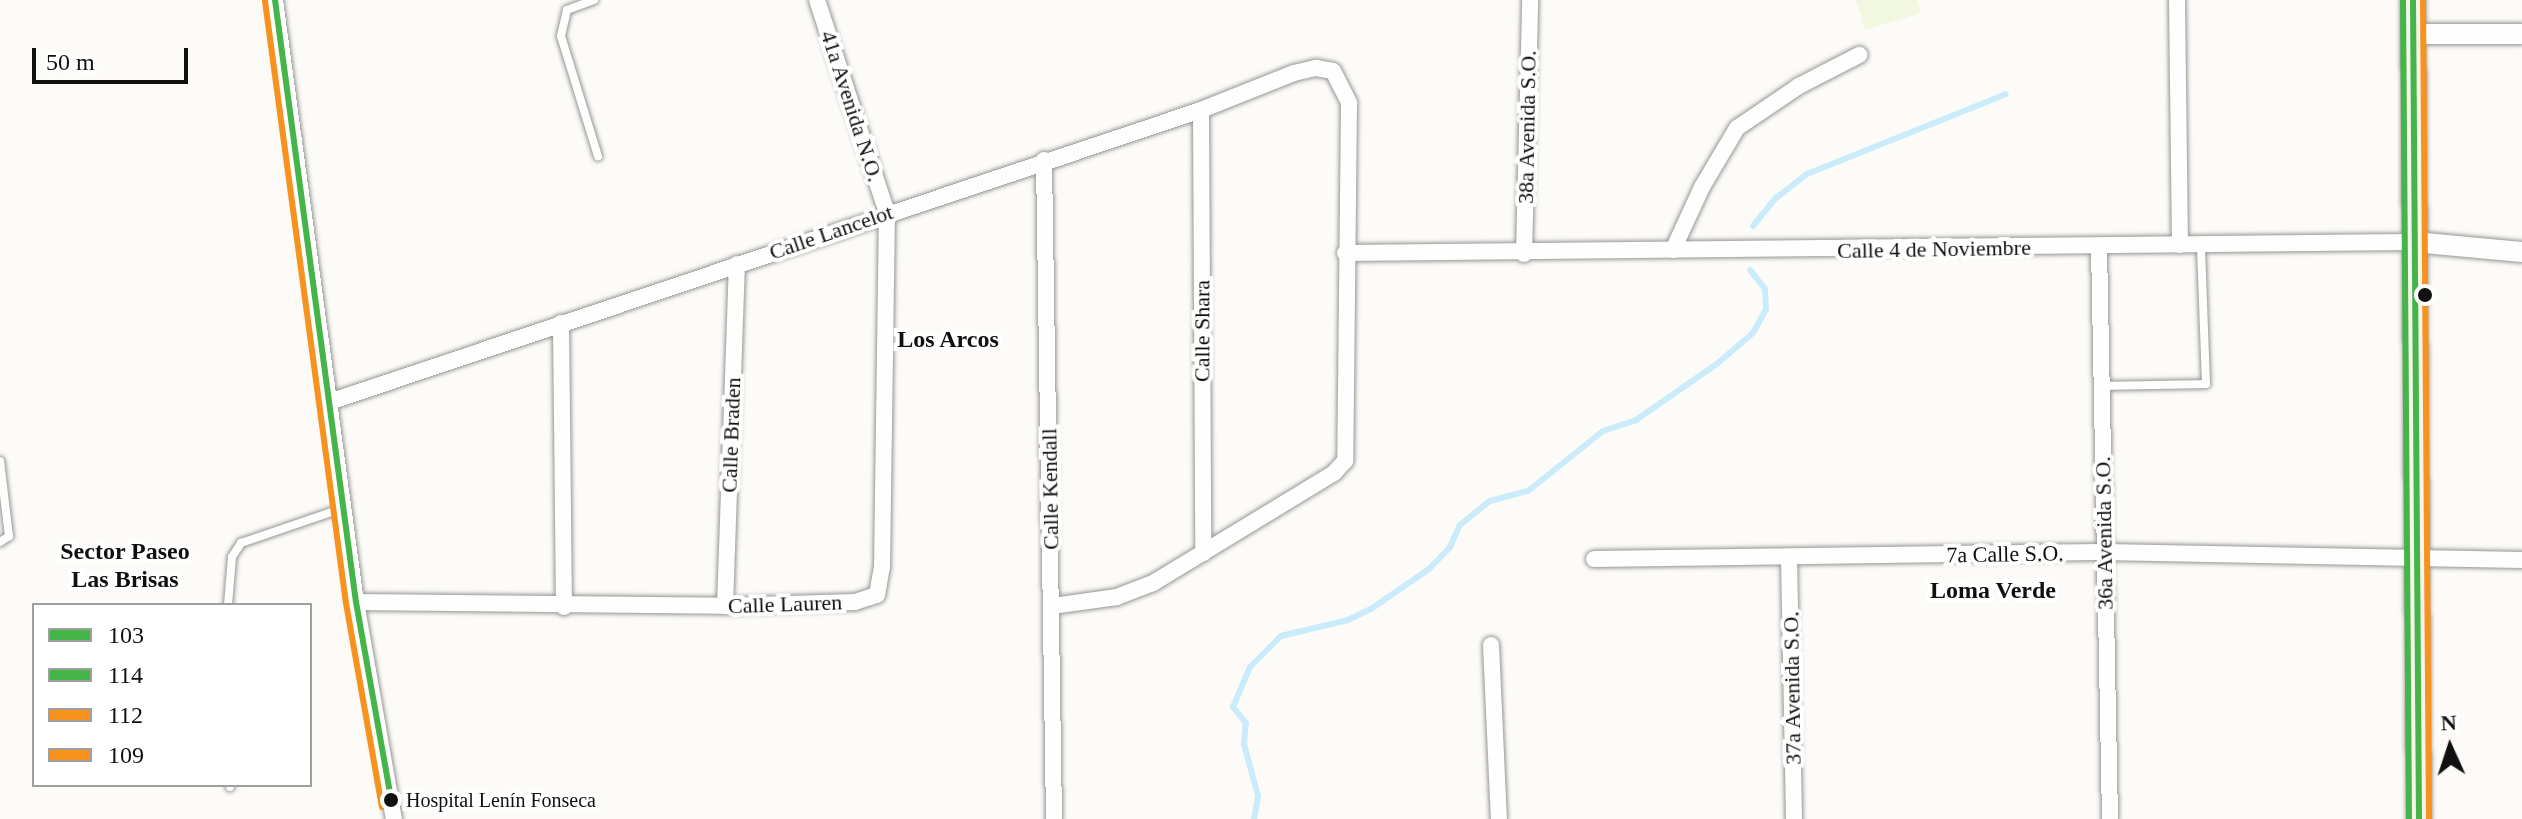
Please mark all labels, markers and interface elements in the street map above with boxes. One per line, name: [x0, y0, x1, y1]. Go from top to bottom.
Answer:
street label: 41a Avenida N.O.: [815, 27, 889, 185]
scale bar: [36, 32, 192, 82]
text: 50 m: [46, 49, 95, 75]
street label: 38a Avenida S.O.: [1512, 49, 1542, 205]
street label: Calle Lancelot: [766, 199, 896, 265]
street label: Calle 4 de Noviembre: [1837, 234, 2031, 264]
street label: Calle Shara: [1189, 280, 1215, 382]
unlabelled marker: [2417, 287, 2433, 303]
district label: Los Arcos: [897, 326, 999, 354]
street label: Calle Braden: [716, 377, 746, 493]
street label: Calle Kendall: [1036, 428, 1064, 550]
street label: 36a Avenida S.O.: [2089, 455, 2119, 611]
district label: Sector Paseo Las Brisas: [60, 538, 190, 594]
street label: 7a Calle S.O.: [1946, 540, 2064, 568]
district label: Loma Verde: [1930, 577, 2056, 605]
street label: Calle Lauren: [727, 589, 843, 619]
legend: [32, 603, 312, 787]
street label: 37a Avenida S.O.: [1777, 610, 1807, 766]
text: 103: [108, 622, 144, 648]
text: 114: [108, 662, 143, 688]
text: 112: [108, 702, 143, 728]
north arrow: [2410, 707, 2490, 787]
text: N: [2440, 710, 2457, 735]
text: 109: [108, 742, 144, 768]
place label: Hospital Lenín Fonseca: [406, 788, 596, 812]
marker: Hospital Lenín Fonseca: [383, 792, 399, 808]

